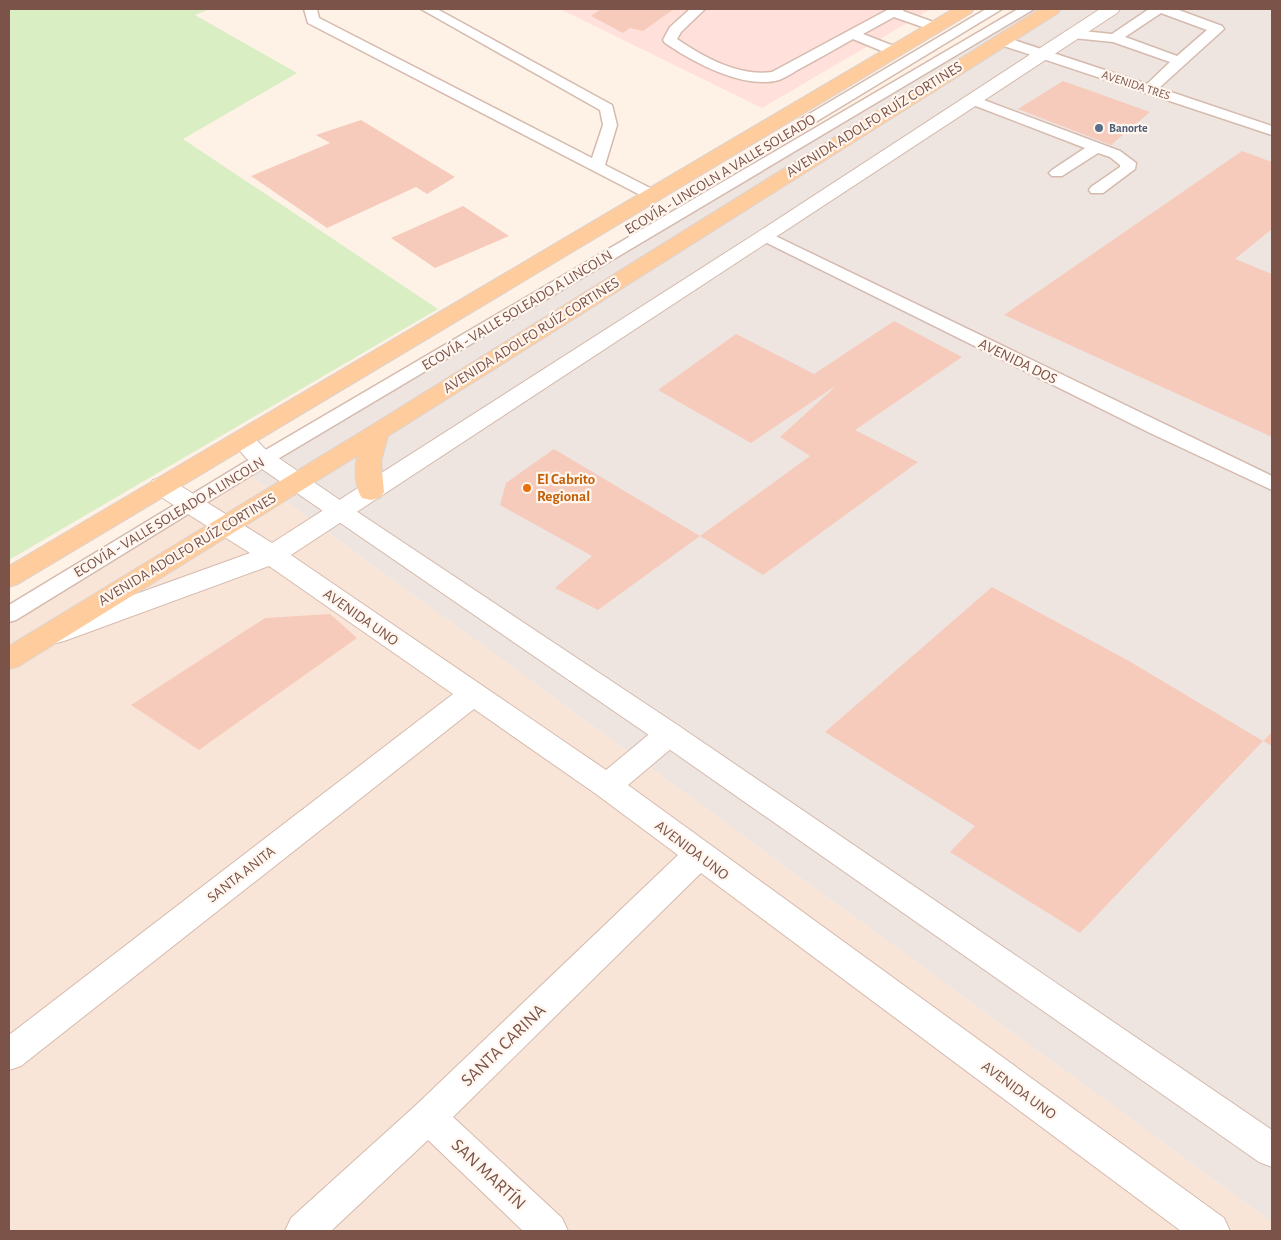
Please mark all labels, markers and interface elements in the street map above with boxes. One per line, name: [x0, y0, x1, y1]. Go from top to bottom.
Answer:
street label: AVENIDA ADOLFO RUÍZ CORTINES: [783, 57, 965, 180]
street label: AVENIDA TRES: [1100, 68, 1172, 102]
street label: ECOVÍA - LINCOLN A VALLE SOLEADO: [621, 110, 818, 237]
marker: Banorte: [1093, 122, 1105, 134]
place label: Banorte: [1109, 122, 1148, 134]
street label: ECOVÍA - VALLE SOLEADO A LINCOLN: [418, 246, 615, 373]
street label: AVENIDA ADOLFO RUÍZ CORTINES: [440, 273, 622, 396]
street label: AVENIDA DOS: [976, 336, 1059, 387]
street label: ECOVÍA - VALLE SOLEADO A LINCOLN: [70, 453, 267, 580]
place label: El Cabrito Regional: [537, 472, 595, 504]
marker: El Cabrito Regional: [521, 482, 533, 494]
street label: AVENIDA ADOLFO RUÍZ CORTINES: [95, 489, 279, 608]
street label: AVENIDA UNO: [320, 586, 401, 649]
street label: AVENIDA UNO: [652, 818, 731, 883]
street label: SANTA ANITA: [205, 843, 278, 905]
street label: SANTA CARINA: [458, 1001, 550, 1090]
street label: AVENIDA UNO: [979, 1059, 1059, 1122]
street label: SAN MARTÍN: [448, 1134, 531, 1213]

